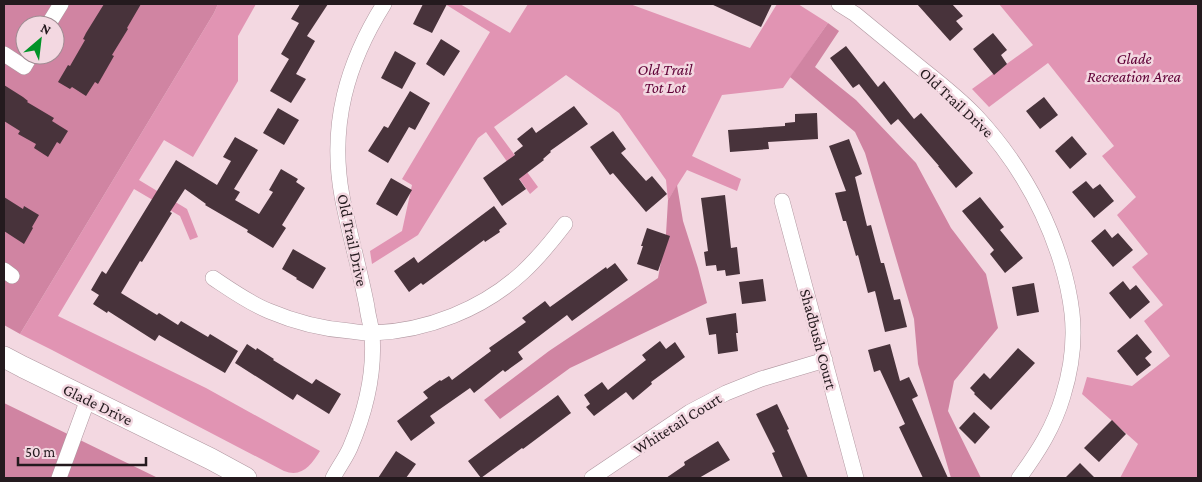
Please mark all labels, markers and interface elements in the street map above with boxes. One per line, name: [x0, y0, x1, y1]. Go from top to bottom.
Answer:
north arrow: [15, 15, 65, 65]
text: N: [38, 19, 54, 38]
park label: Glade Recreation Area: [1087, 50, 1182, 85]
park label: Old Trail Tot Lot: [638, 61, 694, 96]
street label: Old Trail Drive: [916, 64, 997, 141]
street label: Old Trail Drive: [334, 192, 371, 288]
street label: Shadbush Court: [797, 287, 840, 392]
street label: Glade Drive: [60, 380, 135, 429]
street label: Whitetail Court: [630, 389, 725, 457]
scale bar: [18, 434, 145, 466]
text: 50 m: [25, 444, 55, 460]

